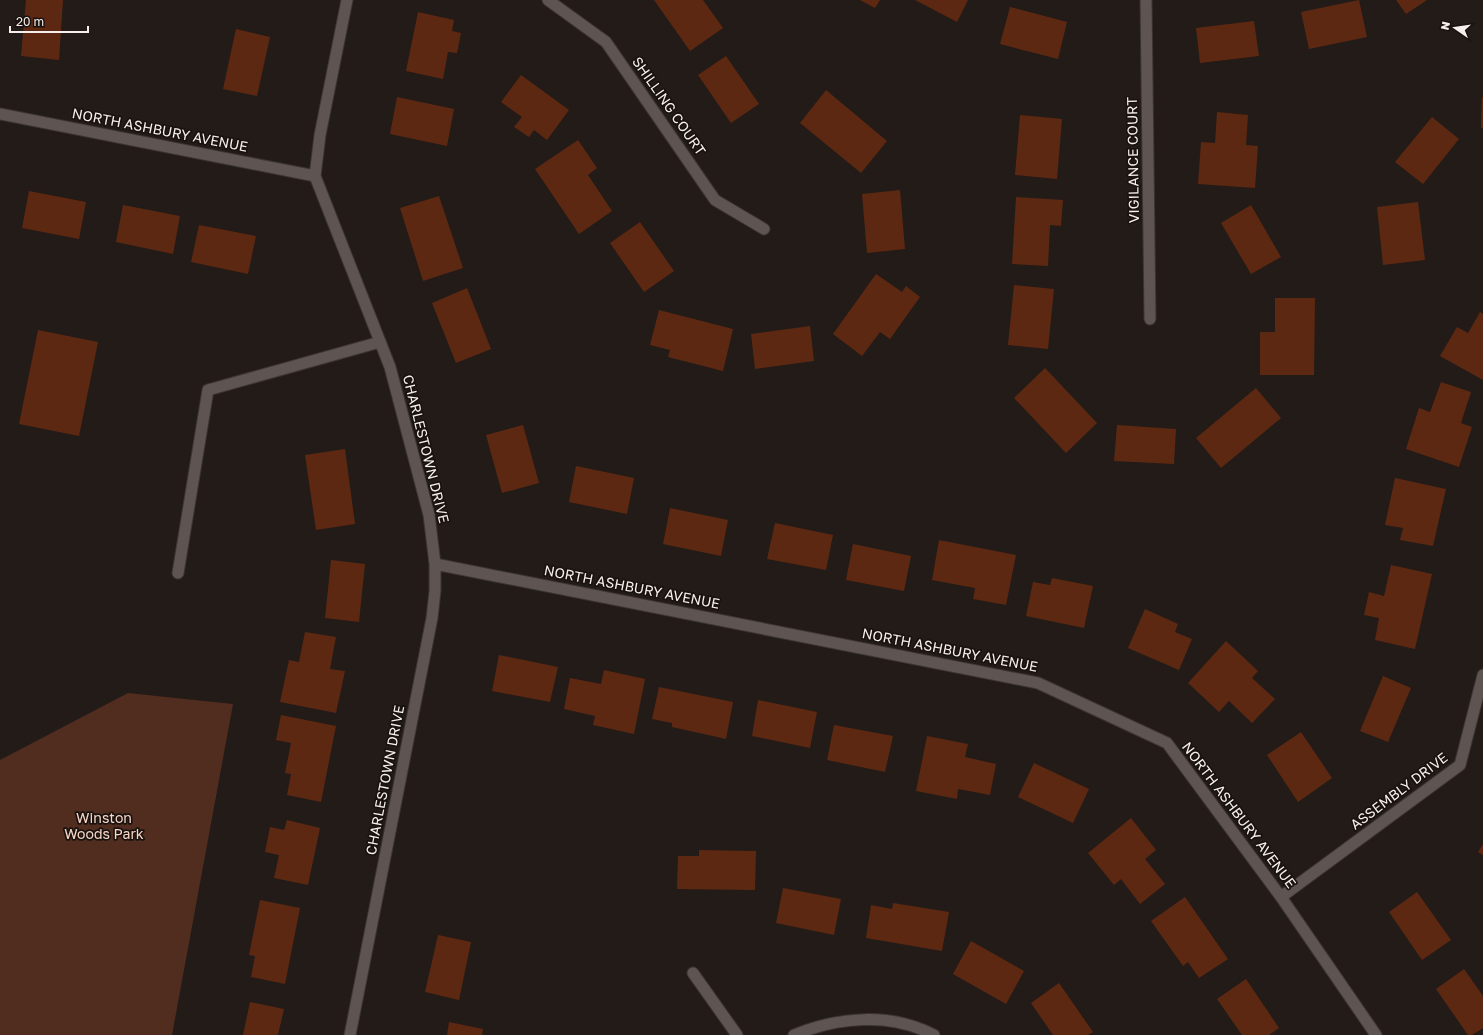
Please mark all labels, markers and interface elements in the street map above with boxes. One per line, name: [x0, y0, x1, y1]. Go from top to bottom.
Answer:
scale bar: [10, 8, 88, 34]
north arrow: [1435, 8, 1475, 48]
text: 20 m: [16, 14, 44, 29]
text: N: [1437, 20, 1452, 31]
street label: SHILLING COURT: [629, 53, 710, 159]
street label: VIGILANCE COURT: [1123, 96, 1142, 223]
street label: NORTH ASHBURY AVENUE: [71, 104, 249, 155]
street label: CHARLESTOWN DRIVE: [400, 373, 453, 525]
street label: NORTH ASHBURY AVENUE: [543, 561, 721, 612]
street label: NORTH ASHBURY AVENUE: [861, 624, 1039, 675]
street label: CHARLESTOWN DRIVE: [362, 704, 407, 856]
street label: NORTH ASHBURY AVENUE: [1179, 738, 1300, 891]
street label: ASSEMBLY DRIVE: [1347, 748, 1451, 833]
park label: Winston Woods Park: [64, 809, 144, 842]

